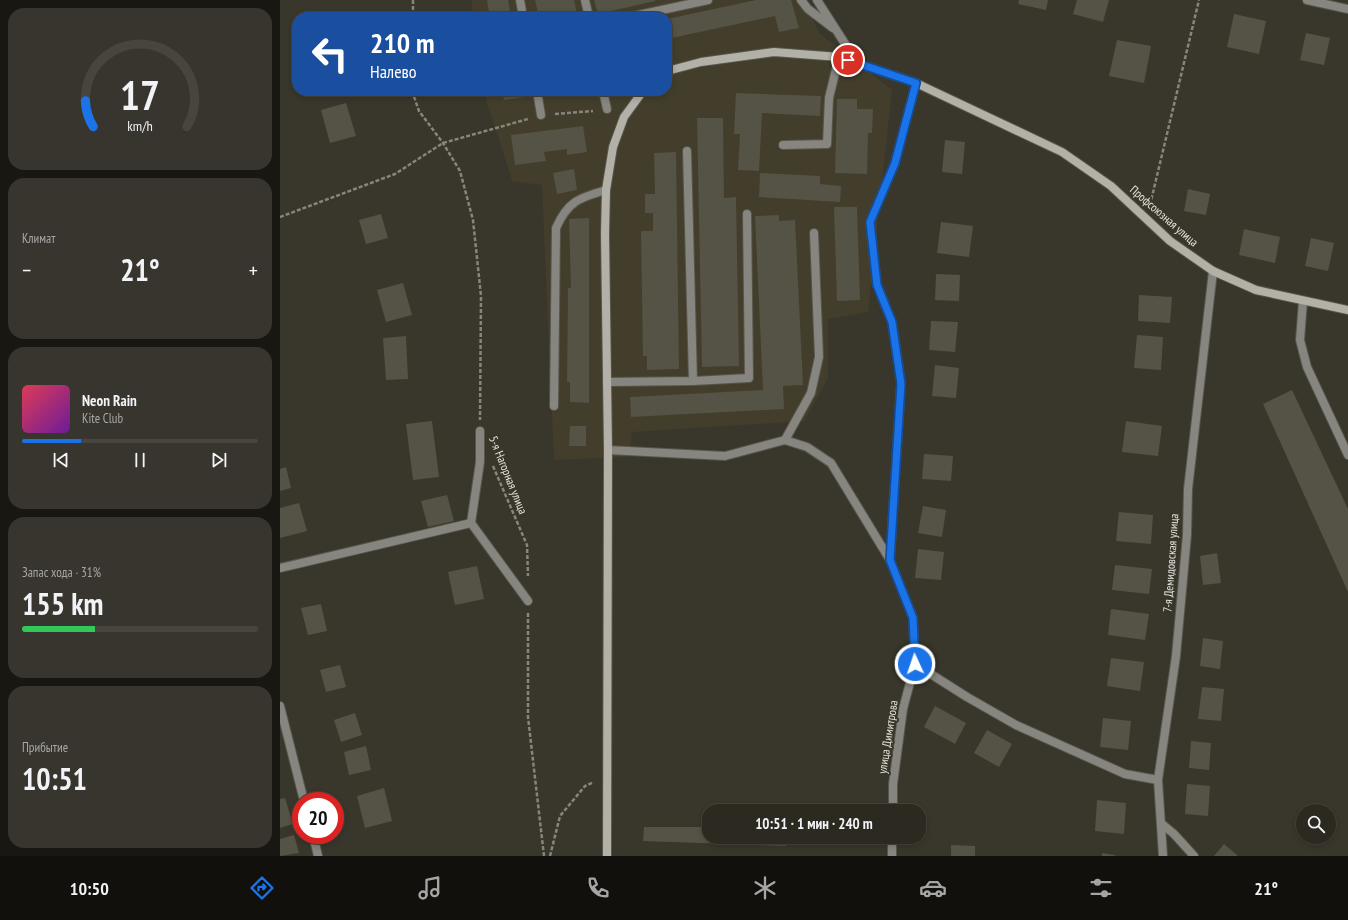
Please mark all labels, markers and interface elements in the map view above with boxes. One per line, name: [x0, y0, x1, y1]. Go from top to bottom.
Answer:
text: 210 m: [370, 24, 434, 61]
icon: left: [304, 28, 356, 80]
pin: [831, 43, 865, 77]
icon: arrive: [837, 49, 859, 71]
text: Налево: [370, 60, 417, 83]
text: 17: [120, 68, 160, 121]
text: km/h: [127, 115, 153, 134]
street label: Профсоюзная улица: [1127, 182, 1202, 249]
text: Климат: [22, 230, 55, 247]
text: 21°: [120, 250, 160, 289]
text: −: [22, 256, 31, 284]
text: +: [249, 256, 258, 284]
text: Neon Rain: [82, 391, 137, 410]
text: Kite Club: [82, 410, 123, 427]
street label: 5-я Нагорная улица: [486, 434, 531, 516]
icon: previous: [50, 449, 72, 471]
icon: pause: [129, 449, 151, 471]
icon: next: [208, 449, 230, 471]
street label: 7-я Демидовская улица: [1160, 513, 1181, 613]
text: Запас хода · 31%: [22, 564, 101, 581]
text: 155 km: [22, 584, 103, 623]
position arrow: [894, 643, 936, 685]
street label: улица Димитрова: [874, 699, 901, 775]
text: Прибытие: [22, 739, 68, 756]
text: 10:51: [22, 759, 87, 798]
speed limit sign: 20: [292, 792, 344, 844]
map controls: [1296, 804, 1336, 844]
button: search: [1296, 804, 1336, 844]
text: 10:51 · 1 мин · 240 m: [755, 814, 873, 833]
icon: directions: [248, 874, 276, 902]
icon: music: [416, 874, 444, 902]
icon: phone: [584, 874, 612, 902]
icon: climate: [751, 874, 779, 902]
icon: car: [919, 874, 947, 902]
icon: filters: [1087, 874, 1115, 902]
text: 10:50: [70, 877, 109, 900]
text: 21°: [1254, 877, 1278, 900]

